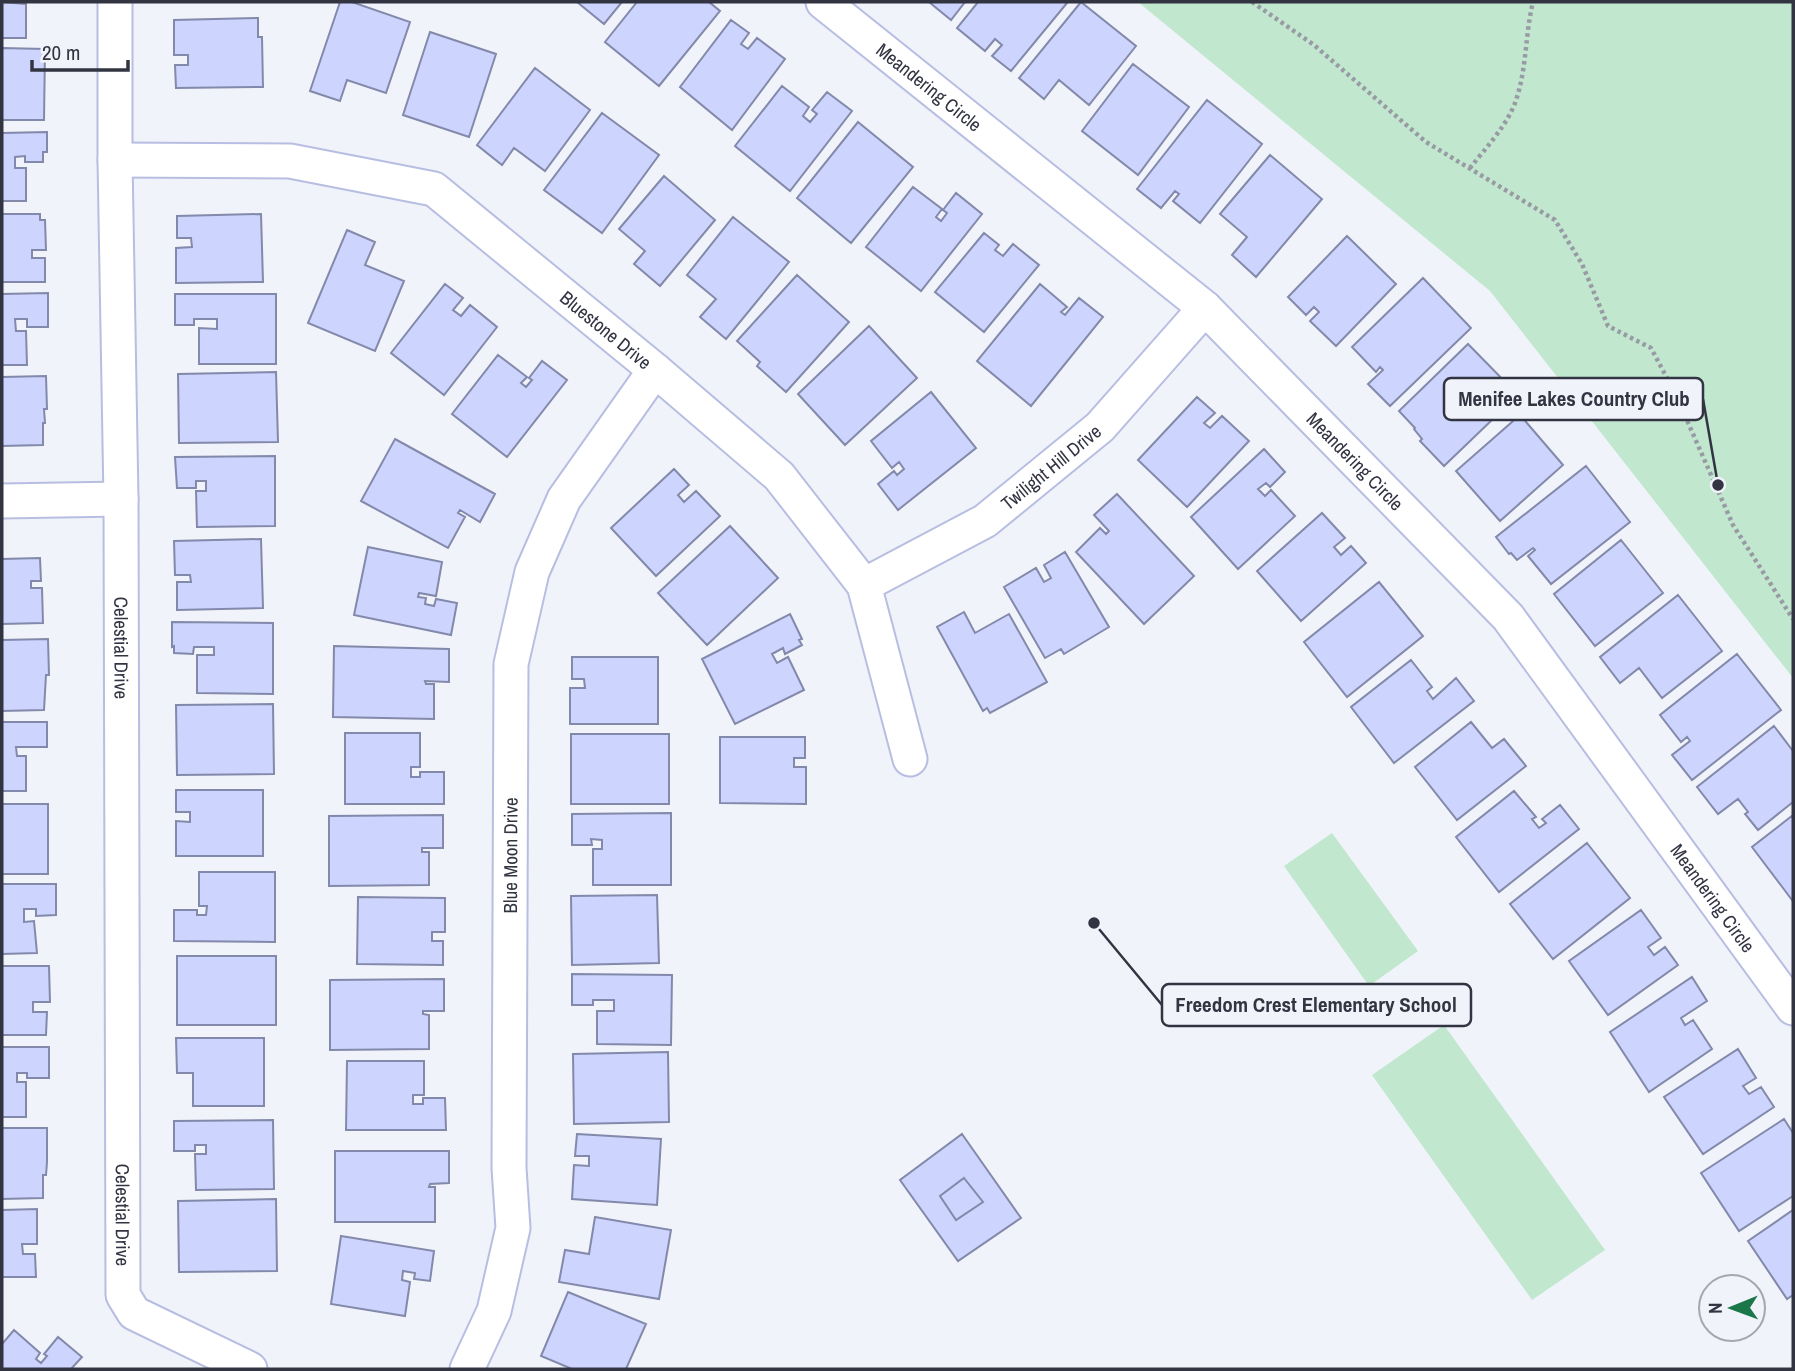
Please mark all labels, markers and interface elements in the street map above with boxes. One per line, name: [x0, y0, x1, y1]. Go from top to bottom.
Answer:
scale bar: [32, 28, 128, 72]
street label: Meandering Circle: [871, 37, 987, 137]
text: 20 m: [42, 38, 80, 67]
street label: Bluestone Drive: [555, 285, 657, 375]
callout: Menifee Lakes Country Club: [1444, 378, 1703, 420]
text: Menifee Lakes Country Club: [1458, 384, 1690, 413]
street label: Meandering Circle: [1301, 406, 1409, 516]
street label: Twilight Hill Drive: [995, 418, 1106, 516]
street label: Celestial Drive: [108, 597, 135, 699]
street label: Blue Moon Drive: [497, 797, 523, 913]
street label: Meandering Circle: [1665, 839, 1761, 958]
callout: Freedom Crest Elementary School: [1162, 984, 1471, 1026]
text: Freedom Crest Elementary School: [1175, 990, 1457, 1019]
street label: Celestial Drive: [110, 1164, 136, 1266]
north arrow: [1697, 1273, 1767, 1343]
text: N: [1702, 1302, 1728, 1314]

